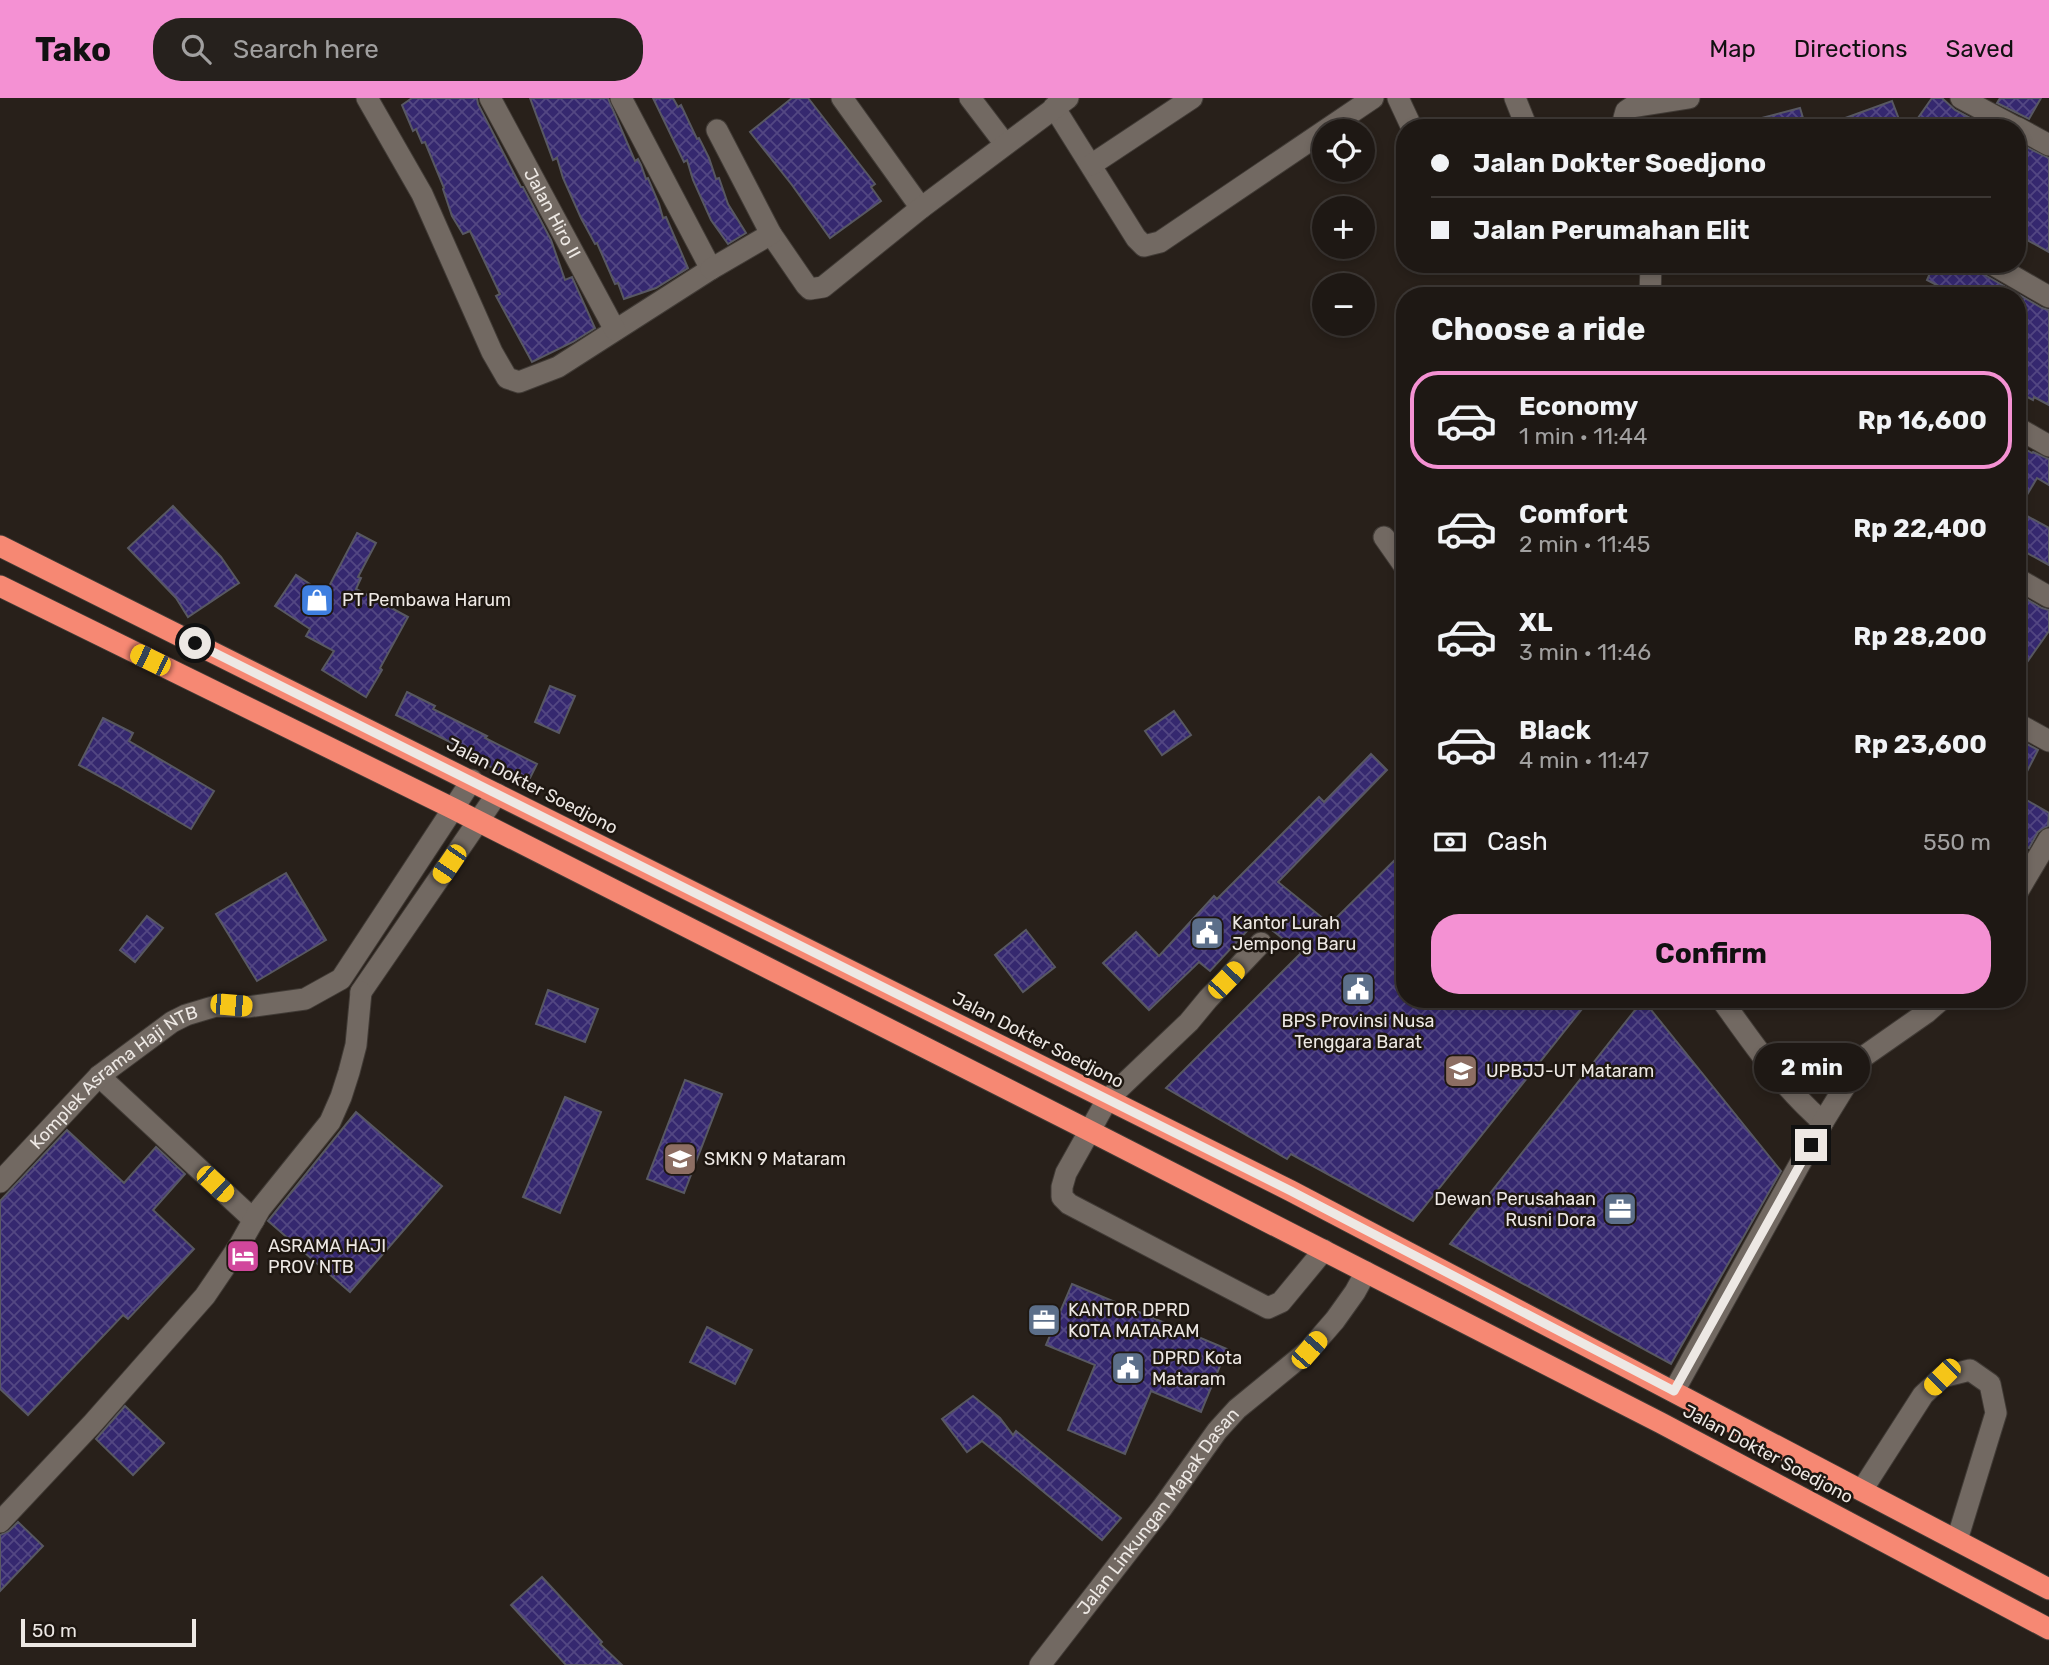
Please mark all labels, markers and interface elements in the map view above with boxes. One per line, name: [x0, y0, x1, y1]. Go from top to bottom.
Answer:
search box: [153, 18, 643, 81]
text: Tako: [35, 30, 111, 69]
icon: search: [177, 30, 215, 68]
text: Search here: [233, 34, 379, 65]
text: Map: [1709, 35, 1756, 63]
text: Directions: [1794, 35, 1907, 63]
text: Saved: [1945, 35, 2014, 63]
map controls: [1312, 119, 1375, 336]
button: locate: [1312, 119, 1375, 182]
text: Jalan Dokter Soedjono: [1473, 148, 1766, 179]
street label: Jalan Hiro II: [519, 164, 585, 262]
button: +: [1312, 196, 1375, 259]
text: Jalan Perumahan Elit: [1473, 215, 1749, 246]
button: −: [1312, 273, 1375, 336]
text: Choose a ride: [1431, 310, 1645, 348]
icon: car: [1435, 389, 1498, 452]
text: Economy: [1519, 391, 1638, 422]
text: Rp 16,600: [1858, 405, 1987, 436]
text: 1 min · 11:44: [1519, 422, 1647, 450]
icon: car: [1435, 497, 1498, 560]
text: Comfort: [1519, 499, 1628, 530]
text: Rp 22,400: [1853, 513, 1987, 544]
text: 2 min · 11:45: [1519, 530, 1650, 558]
shop icon: PT Pembawa Harum: [298, 581, 336, 619]
place label: PT Pembawa Harum: [342, 589, 511, 611]
icon: car: [1435, 605, 1498, 668]
text: XL: [1519, 607, 1552, 638]
text: Rp 28,200: [1853, 621, 1987, 652]
route start: [179, 627, 211, 659]
text: 3 min · 11:46: [1519, 638, 1651, 666]
car: [127, 641, 174, 679]
icon: car: [1435, 713, 1498, 776]
text: Black: [1519, 715, 1591, 746]
text: Rp 23,600: [1854, 729, 1987, 760]
street label: Jalan Dokter Soedjono: [443, 733, 621, 839]
text: 4 min · 11:47: [1519, 746, 1649, 774]
icon: cash: [1431, 823, 1469, 861]
text: Cash: [1487, 826, 1548, 857]
text: 550 m: [1923, 828, 1991, 856]
car: [429, 841, 470, 887]
place label: Kantor Lurah Jempong Baru: [1232, 912, 1356, 955]
public building icon: Kantor Lurah Jempong Baru: [1188, 914, 1226, 952]
button: Confirm: [1431, 914, 1991, 994]
car: [1204, 958, 1249, 1002]
public building icon: BPS Provinsi Nusa Tenggara Barat: [1339, 970, 1377, 1008]
street label: Jalan Dokter Soedjono: [949, 987, 1127, 1093]
car: [210, 993, 253, 1017]
street label: Komplek Asrama Haji NTB: [25, 1001, 200, 1154]
place label: BPS Provinsi Nusa Tenggara Barat: [1281, 1010, 1435, 1053]
callout: 2 min: [1753, 1044, 1869, 1093]
school or university icon: UPBJJ-UT Mataram: [1442, 1052, 1480, 1090]
text: 2 min: [1781, 1053, 1843, 1081]
place label: UPBJJ-UT Mataram: [1486, 1060, 1654, 1082]
route end: [1795, 1129, 1827, 1161]
school or university icon: SMKN 9 Mataram: [661, 1140, 699, 1178]
place label: SMKN 9 Mataram: [704, 1148, 846, 1170]
car: [193, 1162, 238, 1206]
place label: Dewan Perusahaan Rusni Dora: [1434, 1188, 1596, 1231]
office icon: Dewan Perusahaan Rusni Dora: [1601, 1190, 1639, 1228]
place label: ASRAMA HAJI PROV NTB: [268, 1235, 386, 1278]
hotel icon: ASRAMA HAJI PROV NTB: [224, 1237, 262, 1275]
place label: KANTOR DPRD KOTA MATARAM: [1068, 1299, 1199, 1342]
office icon: KANTOR DPRD KOTA MATARAM: [1025, 1301, 1063, 1339]
car: [1288, 1327, 1331, 1373]
place label: DPRD Kota Mataram: [1152, 1347, 1242, 1390]
public building icon: DPRD Kota Mataram: [1109, 1349, 1147, 1387]
car: [1920, 1355, 1965, 1399]
street label: Jalan Dokter Soedjono: [1679, 1400, 1857, 1508]
street label: Jalan Linkungan Mapak Dasan: [1072, 1403, 1244, 1619]
scale bar: [21, 1616, 196, 1648]
text: 50 m: [32, 1619, 77, 1642]

